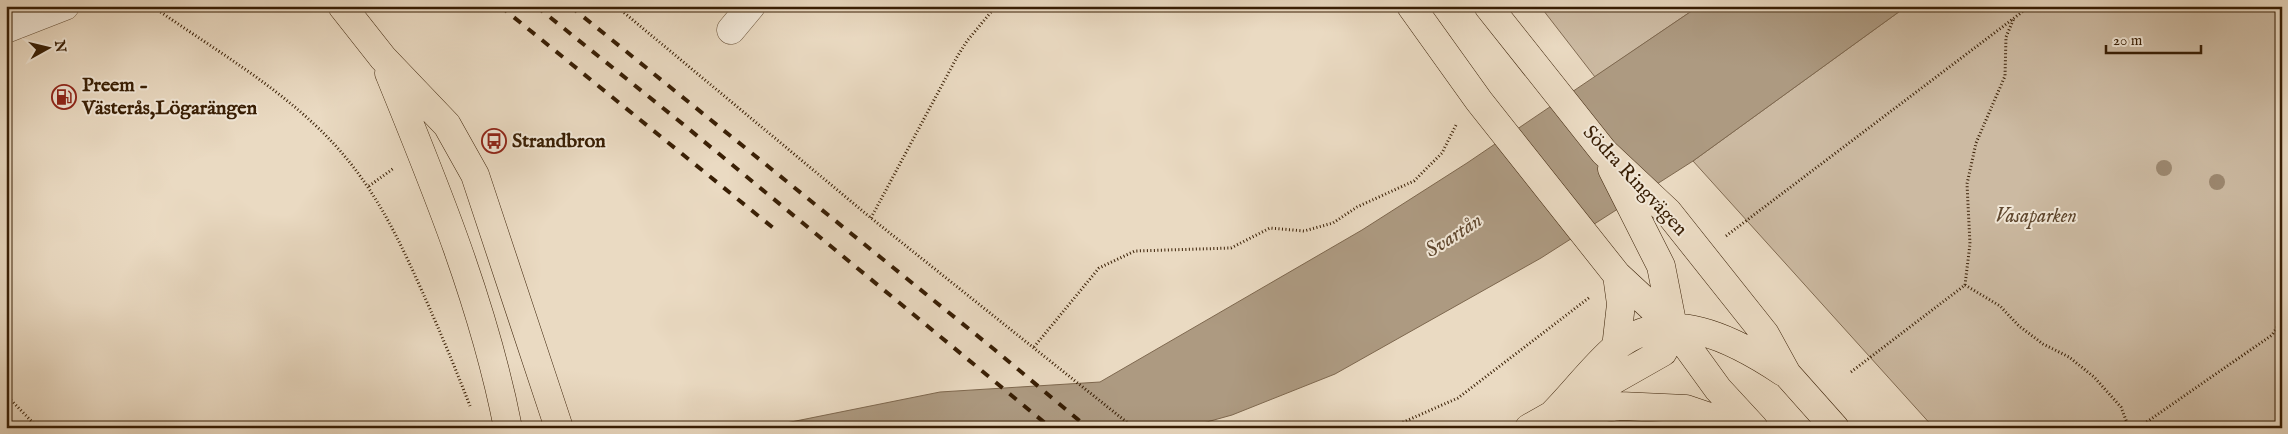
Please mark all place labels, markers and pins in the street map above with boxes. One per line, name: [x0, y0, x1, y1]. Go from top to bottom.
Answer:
place label: Preem - Västerås,Lögarängen: [81, 73, 257, 121]
fuel station icon: Preem - Västerås,Lögarängen: [51, 84, 77, 110]
bus stop icon: Strandbron: [481, 128, 507, 154]
place label: Strandbron: [512, 129, 606, 154]

